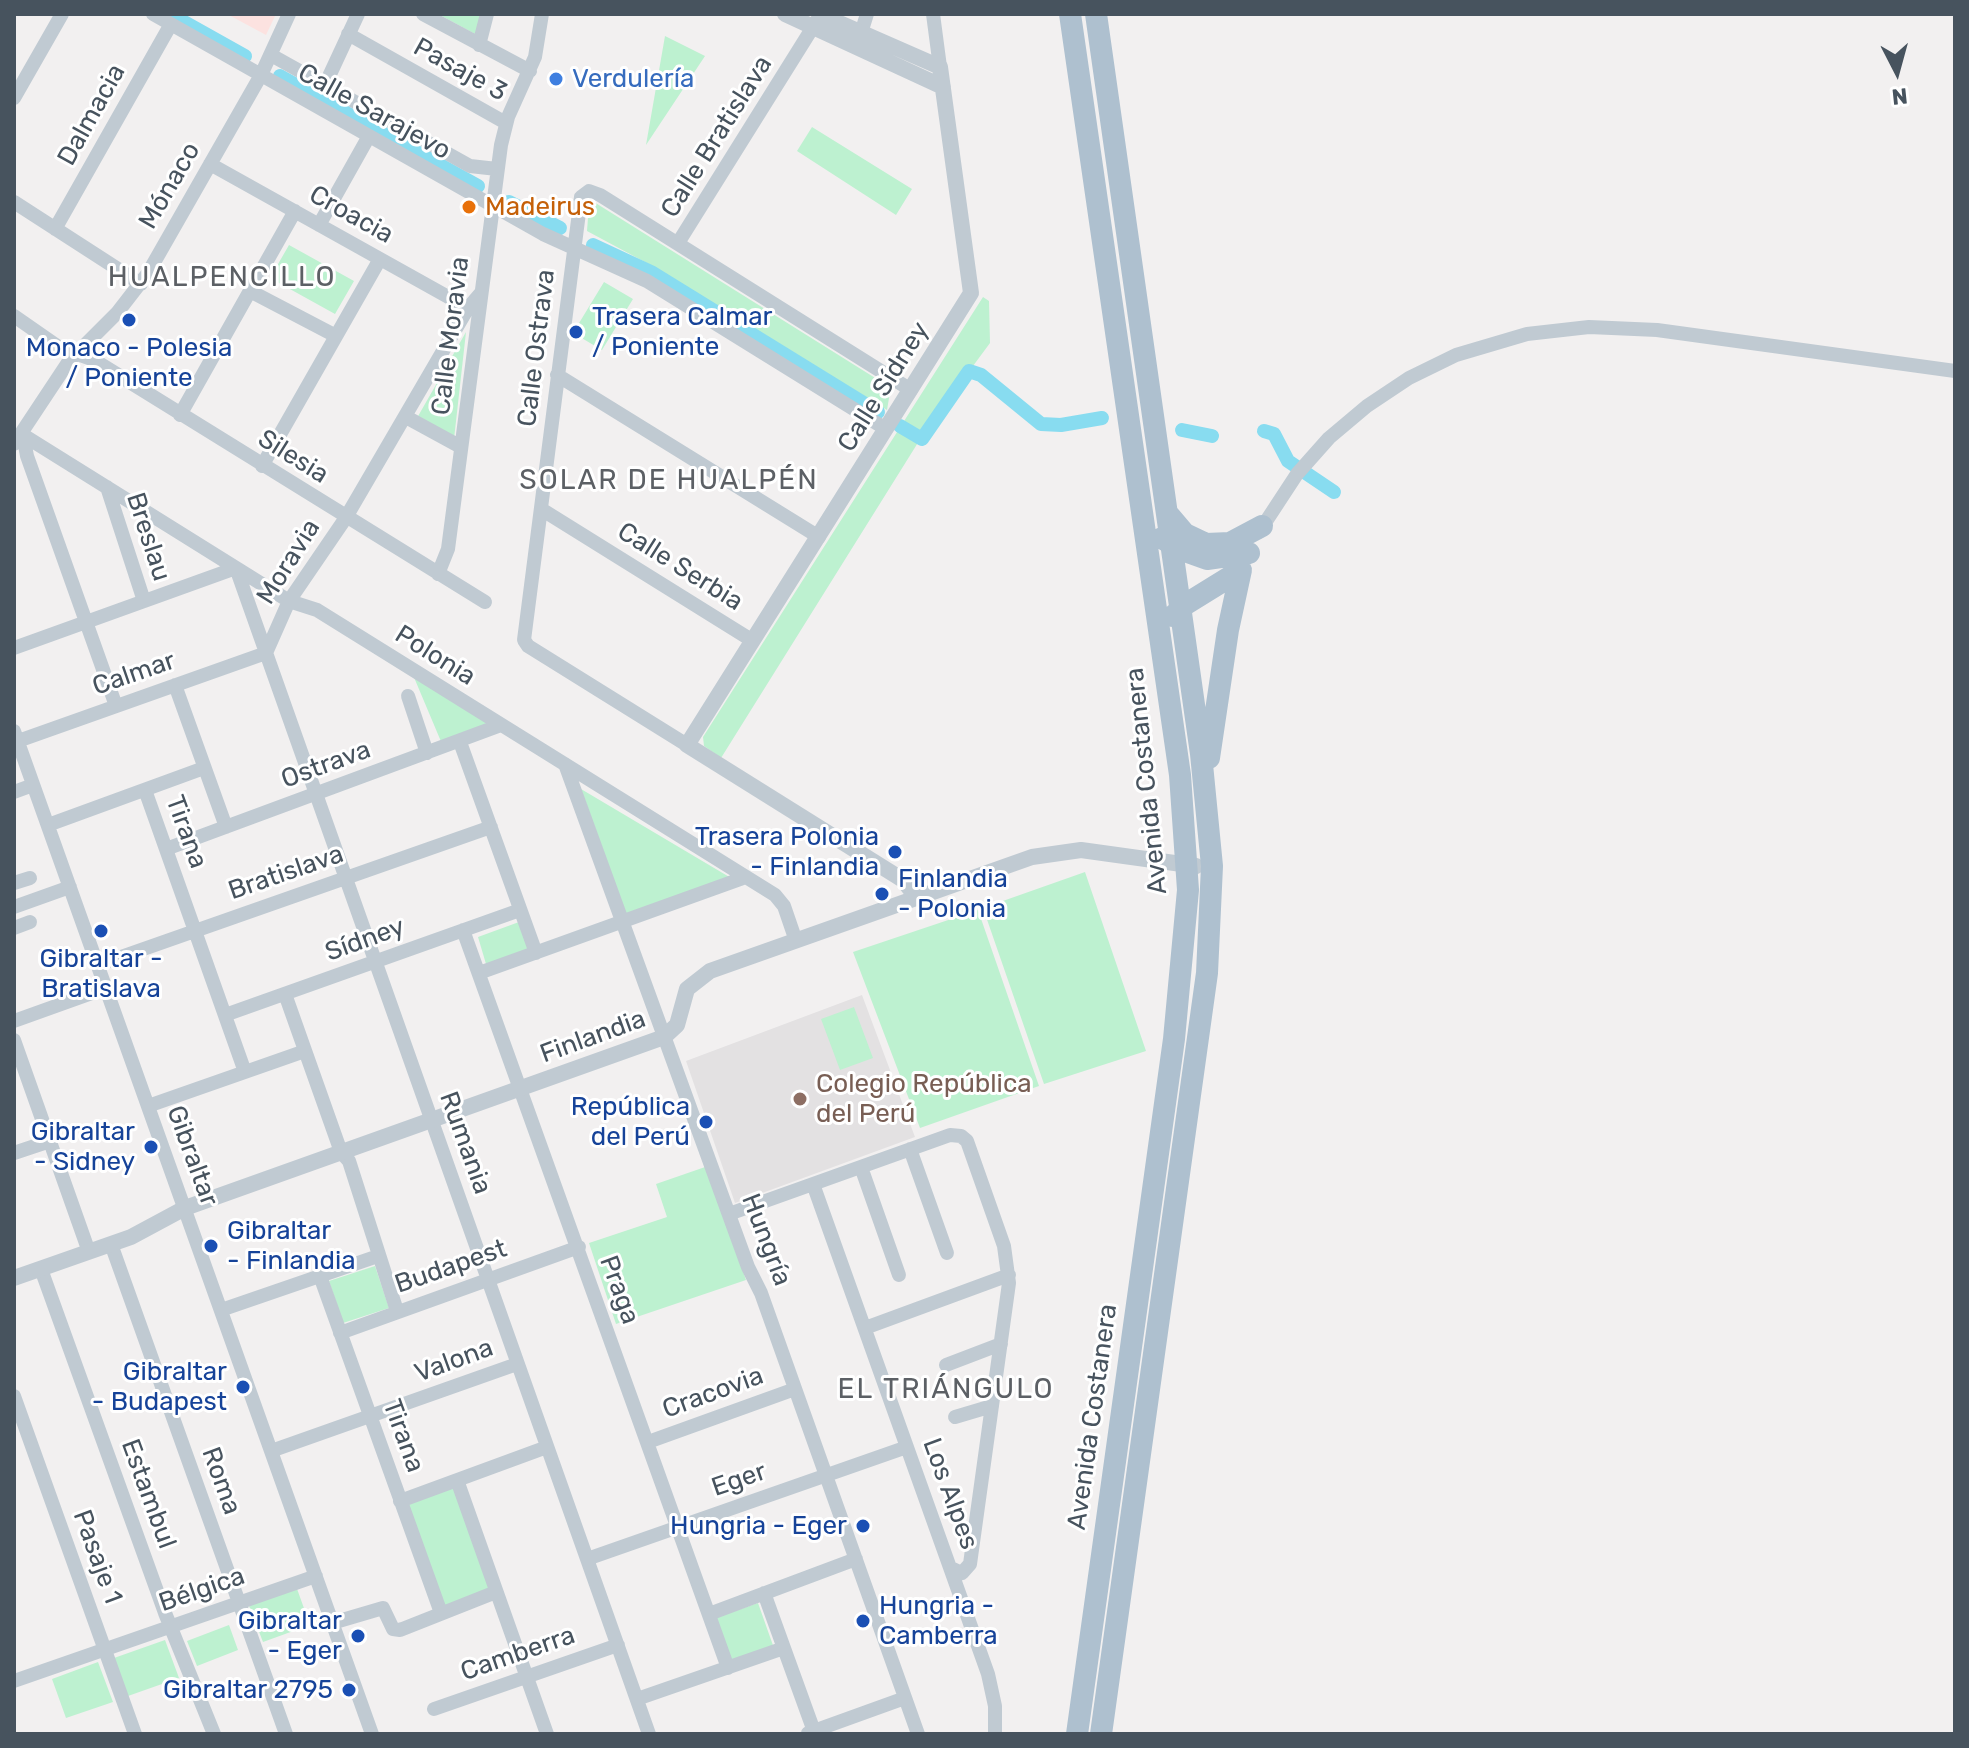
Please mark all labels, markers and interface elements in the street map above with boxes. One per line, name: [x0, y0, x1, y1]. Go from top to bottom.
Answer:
street label: Pasaje 3: [408, 32, 512, 108]
north arrow: [1857, 32, 1937, 112]
street label: Calle Bratislava: [655, 50, 779, 224]
street label: Calle Sarajevo: [292, 57, 456, 167]
street label: Dalmacia: [51, 59, 133, 171]
place label: Verdulería: [572, 63, 694, 95]
marker: Verdulería: [547, 70, 565, 88]
text: N: [1890, 82, 1909, 111]
street label: Mónaco: [133, 137, 207, 235]
street label: Croacia: [304, 179, 398, 251]
place label: Madeirus: [485, 191, 595, 223]
marker: Madeirus: [460, 198, 478, 216]
street label: Calle Moravia: [426, 255, 476, 417]
district label: HUALPENCILLO: [108, 261, 336, 295]
street label: Calle Ostrava: [512, 268, 562, 428]
place label: Trasera Calmar / Poniente: [592, 301, 772, 362]
marker: Monaco - Polesia / Poniente: [120, 311, 138, 329]
street label: Calle Sídney: [832, 316, 936, 458]
marker: Trasera Calmar / Poniente: [567, 323, 585, 341]
place label: Monaco - Polesia / Poniente: [26, 332, 232, 394]
street label: Silesia: [252, 423, 334, 491]
district label: SOLAR DE HUALPÉN: [519, 464, 819, 498]
street label: Breslau: [119, 489, 177, 585]
street label: Moravia: [251, 514, 327, 610]
street label: Calle Serbia: [612, 516, 748, 618]
street label: Polonia: [389, 619, 481, 693]
street label: Calmar: [89, 645, 179, 703]
street label: Avenida Costanera: [1120, 666, 1174, 896]
street label: Ostrava: [277, 734, 375, 796]
street label: Tirana: [158, 791, 214, 873]
place label: Trasera Polonia - Finlandia: [695, 821, 879, 882]
street label: Bratislava: [224, 839, 348, 907]
marker: Trasera Polonia - Finlandia: [886, 843, 904, 861]
place label: Finlandia - Polonia: [898, 863, 1008, 924]
marker: Finlandia - Polonia: [873, 885, 891, 903]
street label: Sídney: [321, 911, 409, 969]
marker: Gibraltar - Bratislava: [92, 922, 110, 940]
place label: Gibraltar - Bratislava: [39, 943, 163, 1004]
street label: Finlandia: [536, 1004, 650, 1070]
place label: Colegio República del Perú: [816, 1068, 1032, 1130]
street label: Rumania: [432, 1088, 498, 1198]
marker: Colegio República del Perú: [791, 1090, 809, 1108]
place label: República del Perú: [571, 1091, 690, 1152]
street label: Gibraltar: [160, 1102, 224, 1210]
marker: República del Perú: [697, 1113, 715, 1131]
place label: Gibraltar - Sidney: [31, 1116, 135, 1178]
marker: Gibraltar - Sidney: [142, 1138, 160, 1156]
street label: Hungría: [734, 1190, 798, 1290]
place label: Gibraltar - Finlandia: [227, 1215, 356, 1276]
street label: Budapest: [391, 1233, 511, 1301]
marker: Gibraltar - Finlandia: [202, 1237, 220, 1255]
street label: Praga: [592, 1252, 646, 1328]
street label: Avenida Costanera: [1062, 1302, 1124, 1532]
street label: Valona: [410, 1332, 498, 1390]
place label: Gibraltar - Budapest: [92, 1356, 227, 1418]
street label: Cracovia: [658, 1360, 768, 1426]
district label: EL TRIÁNGULO: [837, 1373, 1055, 1407]
marker: Gibraltar - Budapest: [234, 1378, 252, 1396]
street label: Tirana: [375, 1395, 431, 1477]
street label: Los Alpes: [916, 1434, 984, 1554]
street label: Estambul: [114, 1435, 182, 1553]
street label: Roma: [194, 1443, 248, 1519]
street label: Eger: [708, 1456, 770, 1504]
street label: Pasaje 1: [66, 1506, 128, 1608]
place label: Hungria - Eger: [670, 1510, 847, 1542]
marker: Hungria - Eger: [854, 1517, 872, 1535]
street label: Bélgica: [155, 1561, 249, 1619]
place label: Hungria - Camberra: [879, 1590, 998, 1652]
place label: Gibraltar - Eger: [238, 1605, 342, 1666]
marker: Hungria - Camberra: [854, 1612, 872, 1630]
street label: Camberra: [457, 1620, 579, 1688]
marker: Gibraltar - Eger: [349, 1627, 367, 1645]
place label: Gibraltar 2795: [163, 1674, 333, 1706]
marker: Gibraltar 2795: [340, 1681, 358, 1699]

